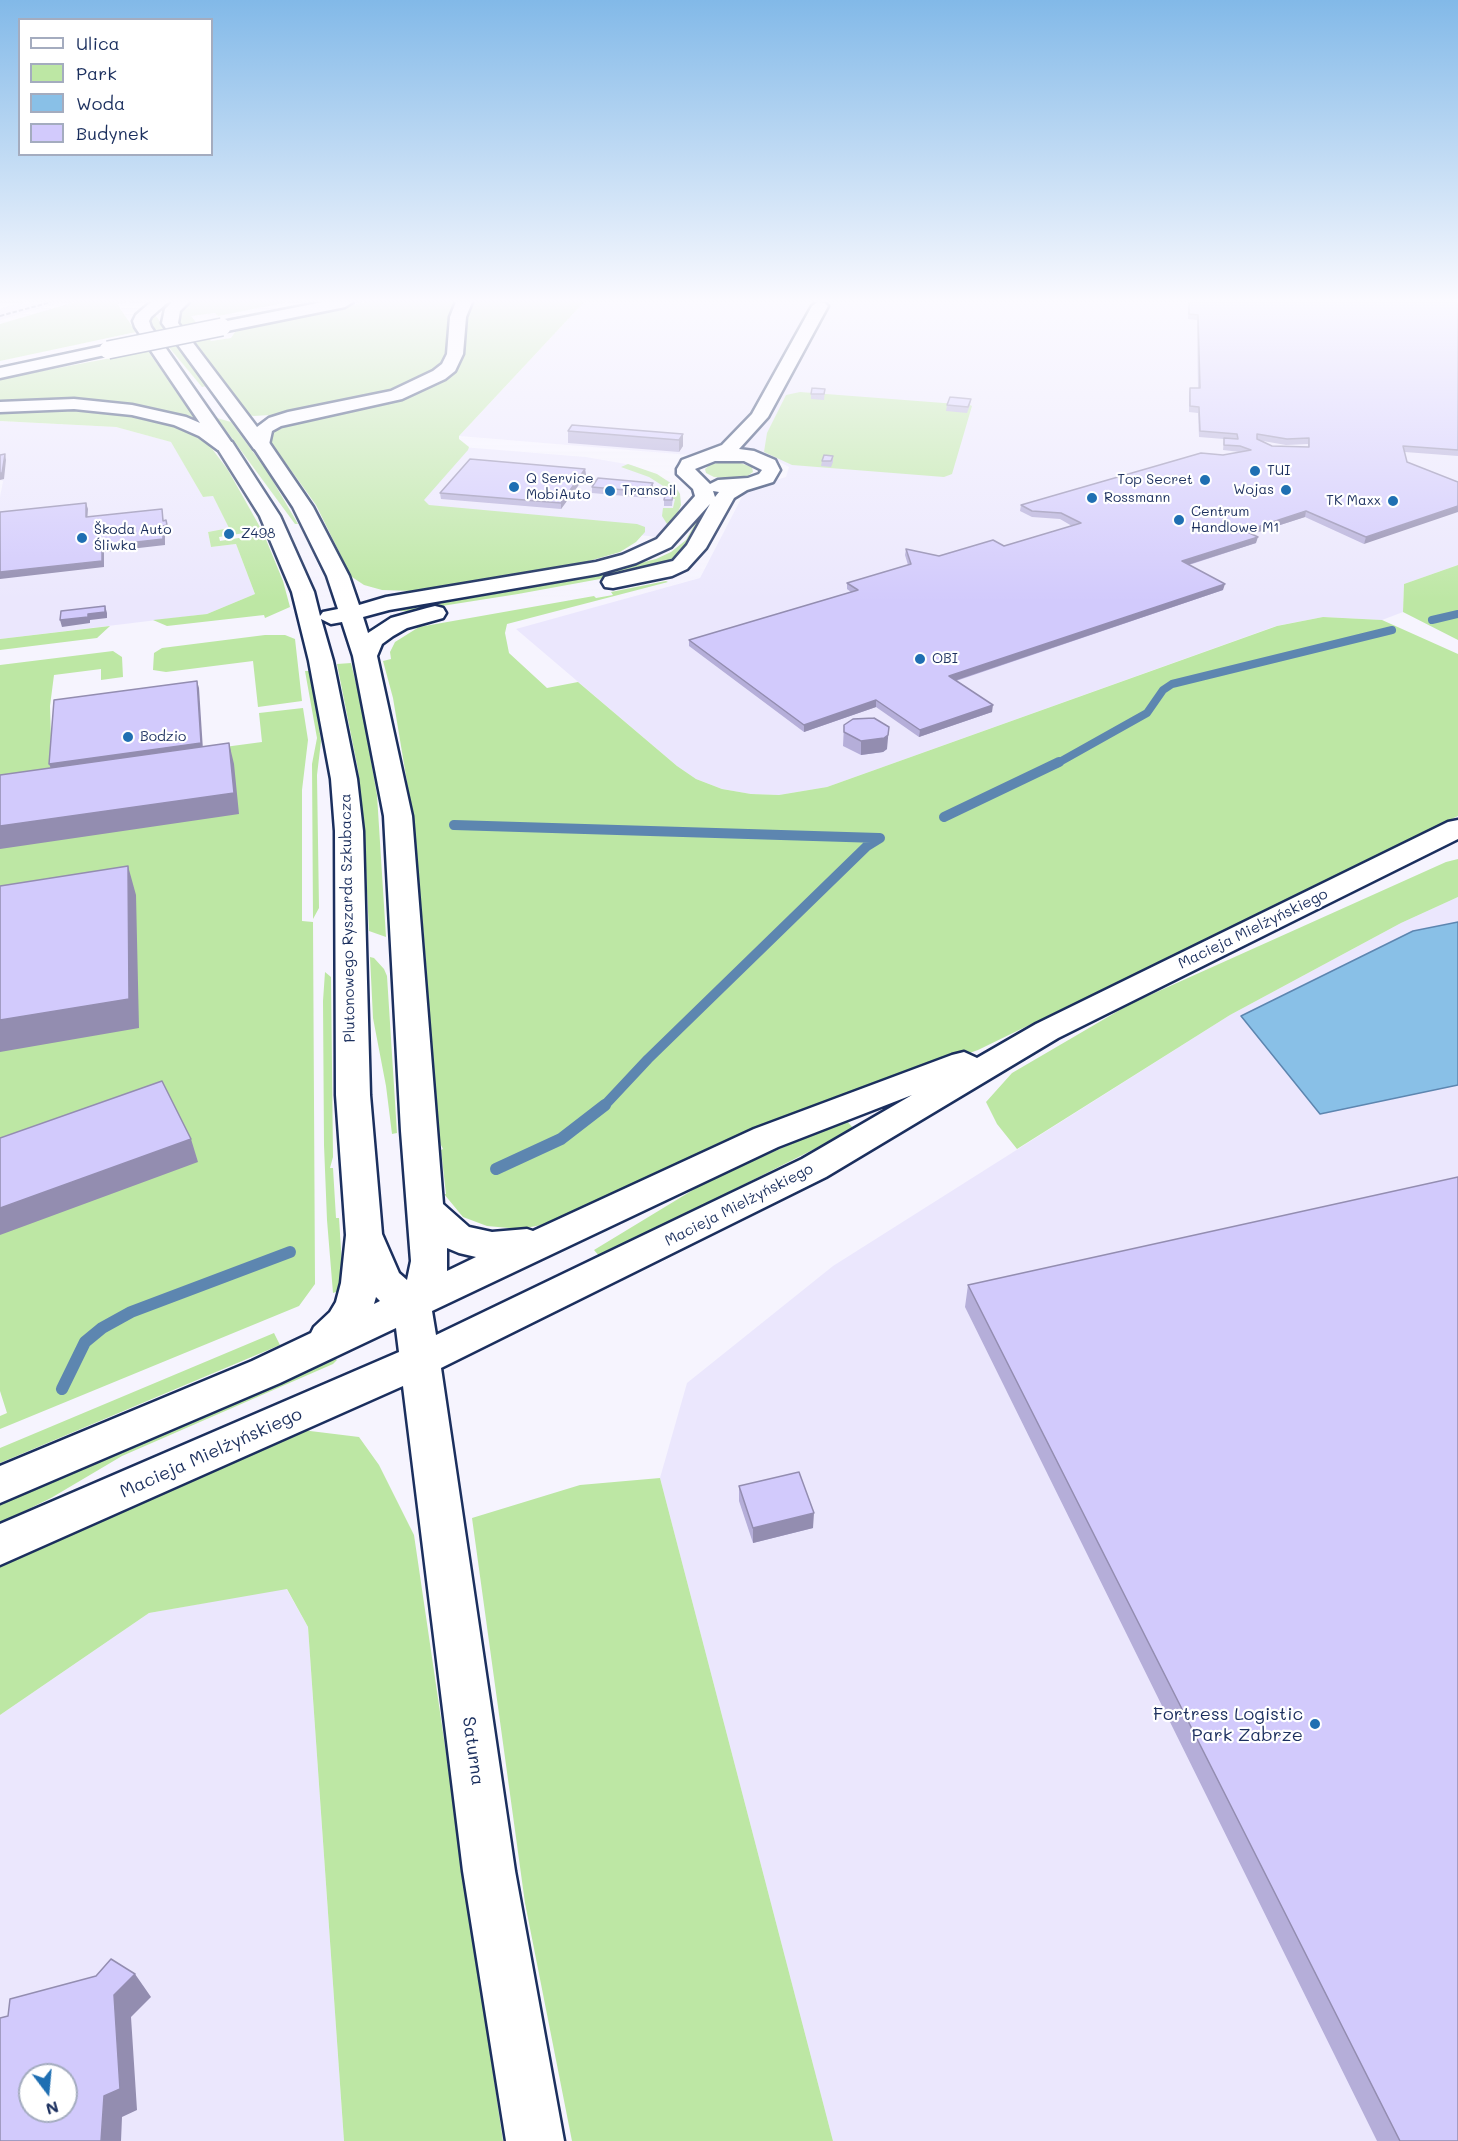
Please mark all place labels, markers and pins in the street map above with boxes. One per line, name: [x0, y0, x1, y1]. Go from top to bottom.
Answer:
place label: TUI: [1267, 463, 1290, 479]
marker: TUI: [1248, 464, 1262, 478]
place label: Q Service MobiAuto: [526, 471, 594, 503]
place label: Top Secret: [1117, 472, 1193, 488]
marker: Top Secret: [1198, 473, 1212, 487]
marker: Q Service MobiAuto: [507, 480, 521, 494]
place label: Wojas: [1233, 482, 1274, 498]
place label: Transoil: [622, 483, 676, 499]
marker: Wojas: [1279, 483, 1293, 497]
marker: Transoil: [603, 484, 617, 498]
place label: Rossmann: [1104, 490, 1170, 506]
marker: Rossmann: [1085, 491, 1099, 505]
place label: TK Maxx: [1326, 493, 1381, 509]
marker: TK Maxx: [1386, 494, 1400, 508]
place label: Centrum Handlowe M1: [1191, 504, 1280, 536]
marker: Centrum Handlowe M1: [1172, 513, 1186, 527]
place label: Škoda Auto Śliwka: [94, 522, 172, 554]
place label: Z498: [241, 526, 275, 542]
marker: Z498: [222, 527, 236, 541]
marker: Škoda Auto Śliwka: [75, 531, 89, 545]
place label: OBI: [932, 651, 958, 667]
marker: OBI: [913, 652, 927, 666]
place label: Bodzio: [140, 729, 186, 745]
marker: Bodzio: [121, 730, 135, 744]
place label: Fortress Logistic Park Zabrze: [1153, 1703, 1303, 1746]
marker: Fortress Logistic Park Zabrze: [1308, 1717, 1322, 1731]

